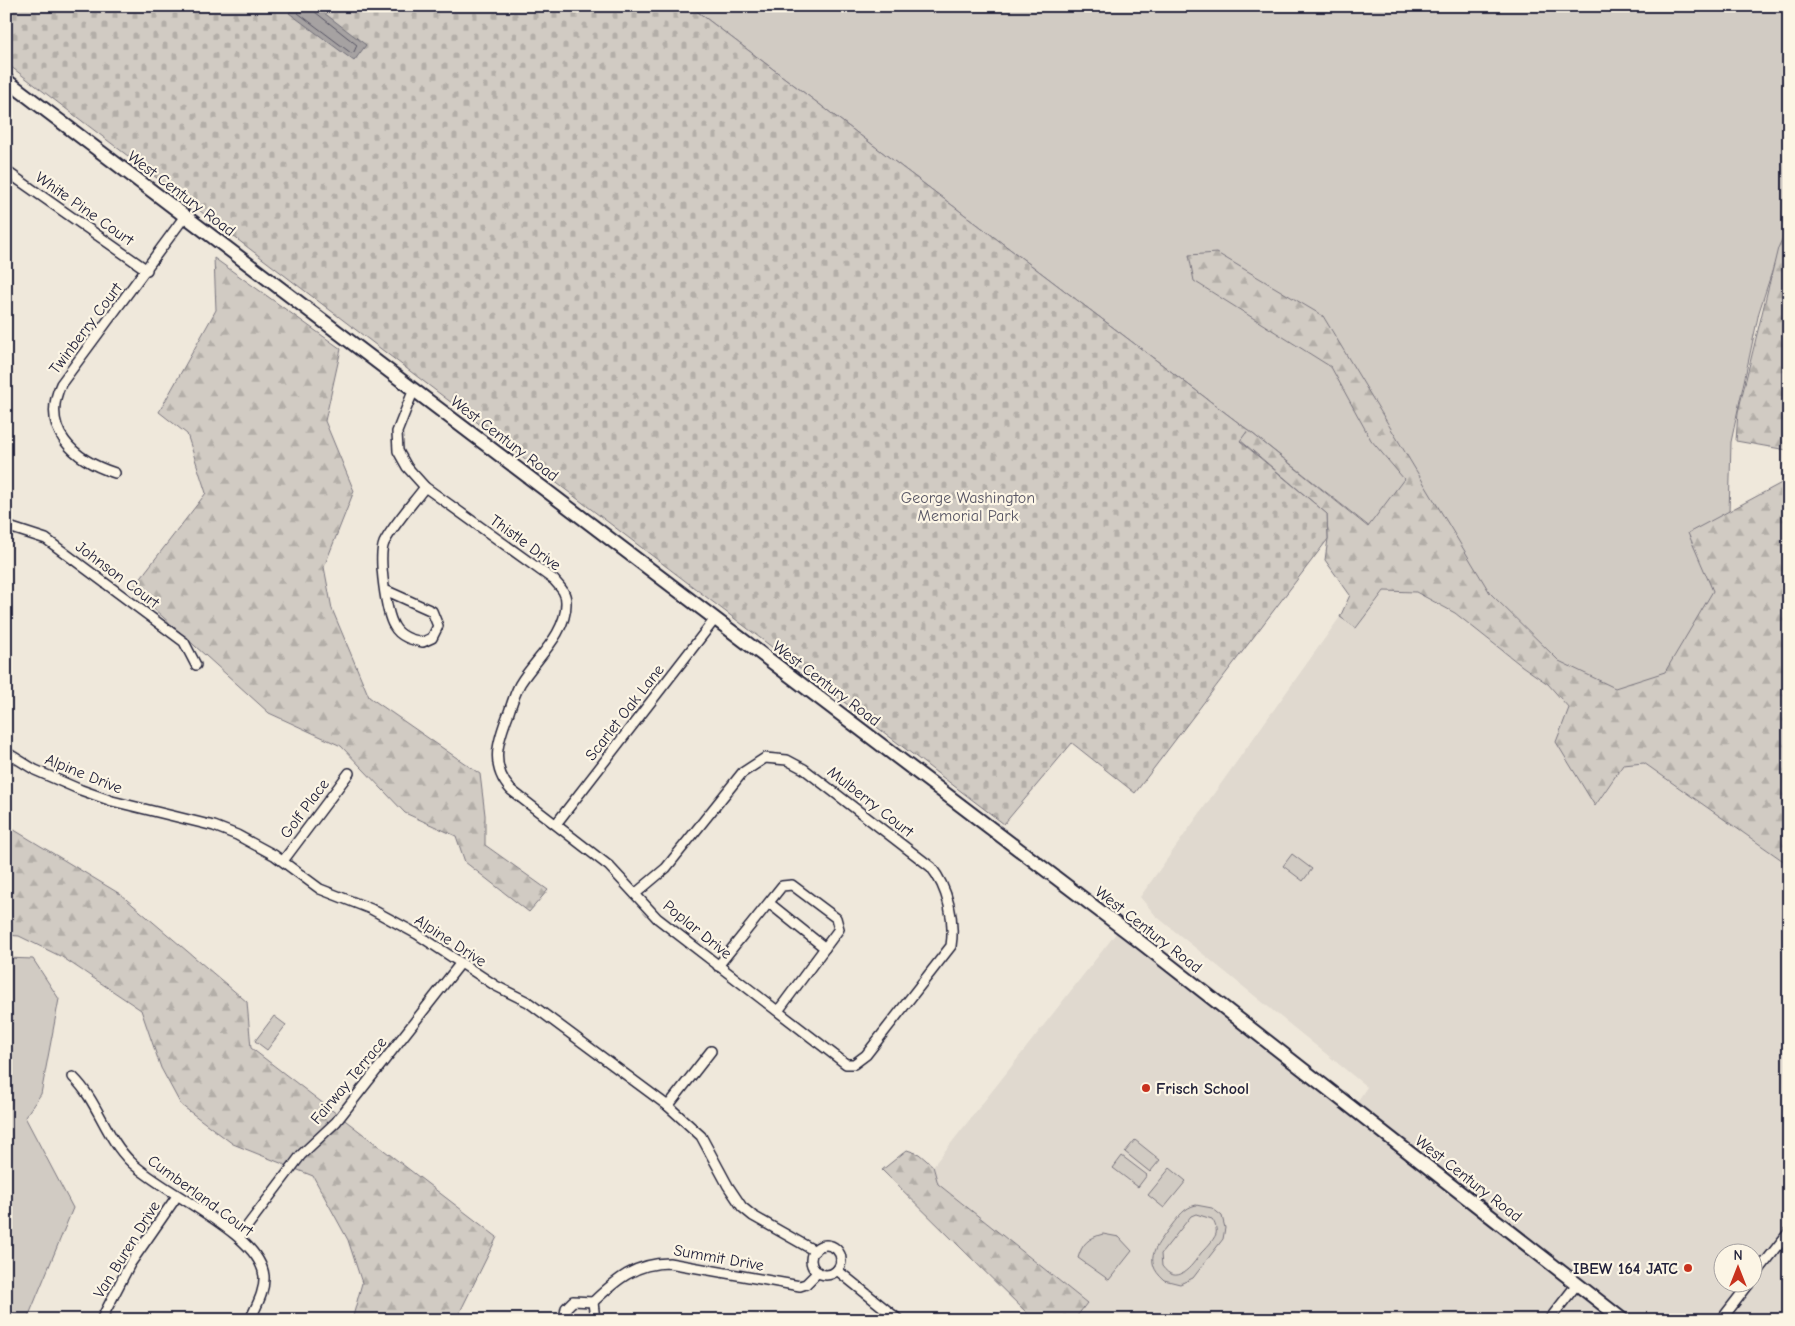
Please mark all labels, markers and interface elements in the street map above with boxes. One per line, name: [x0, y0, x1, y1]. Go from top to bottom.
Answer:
street label: West Century Road: [124, 147, 239, 240]
street label: White Pine Court: [32, 168, 137, 250]
street label: Twinberry Court: [46, 279, 126, 378]
street label: West Century Road: [447, 392, 562, 485]
park label: George Washington Memorial Park: [901, 489, 1035, 525]
street label: Thistle Drive: [487, 511, 564, 575]
street label: Johnson Court: [72, 538, 163, 612]
street label: West Century Road: [769, 637, 884, 730]
street label: Scarlet Oak Lane: [582, 661, 668, 764]
street label: Alpine Drive: [42, 750, 125, 798]
street label: Mulberry Court: [824, 763, 917, 841]
street label: Golf Place: [277, 775, 333, 842]
street label: West Century Road: [1092, 883, 1205, 977]
street label: Poplar Drive: [659, 897, 735, 963]
street label: Alpine Drive: [411, 911, 490, 971]
street label: Fairway Terrace: [307, 1033, 390, 1128]
place label: Frisch School: [1156, 1080, 1249, 1098]
marker: Frisch School: [1140, 1082, 1152, 1094]
street label: West Century Road: [1412, 1132, 1525, 1226]
street label: Cumberland Court: [144, 1152, 257, 1240]
street label: Van Buren Drive: [90, 1198, 164, 1301]
street label: Summit Drive: [672, 1241, 765, 1275]
north arrow: [1712, 1244, 1762, 1294]
text: N: [1733, 1247, 1743, 1264]
place label: IBEW 164 JATC: [1573, 1260, 1678, 1278]
marker: IBEW 164 JATC: [1682, 1262, 1694, 1274]

